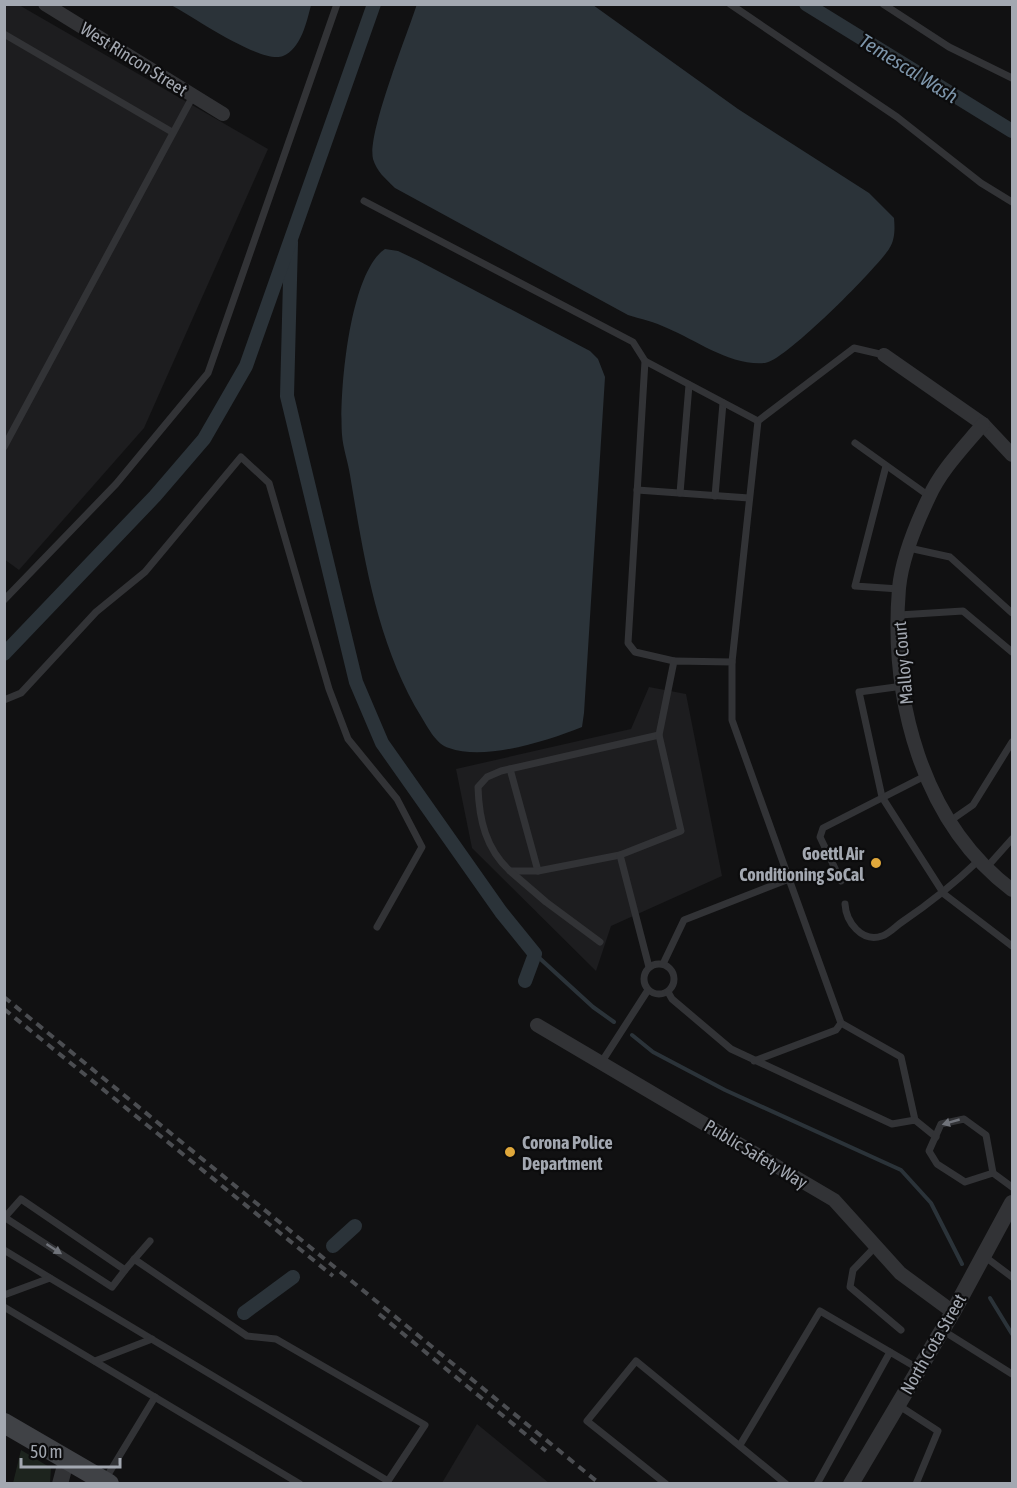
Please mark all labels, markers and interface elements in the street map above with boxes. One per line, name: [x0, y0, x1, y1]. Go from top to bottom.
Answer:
street label: West Rincon Street: [77, 18, 191, 100]
water label: Temescal Wash: [855, 29, 963, 108]
street label: Malloy Court: [889, 620, 917, 706]
place label: Goettl Air Conditioning SoCal: [739, 843, 865, 885]
marker: Goettl Air Conditioning SoCal: [869, 856, 883, 870]
street label: Public Safety Way: [701, 1115, 811, 1193]
one-way arrow: [942, 1118, 960, 1128]
place label: Corona Police Department: [522, 1132, 613, 1174]
marker: Corona Police Department: [503, 1145, 517, 1159]
one-way arrow: [45, 1243, 61, 1255]
street label: North Cota Street: [896, 1290, 970, 1398]
scale bar: [21, 1431, 120, 1469]
text: 50 m: [30, 1441, 62, 1462]

